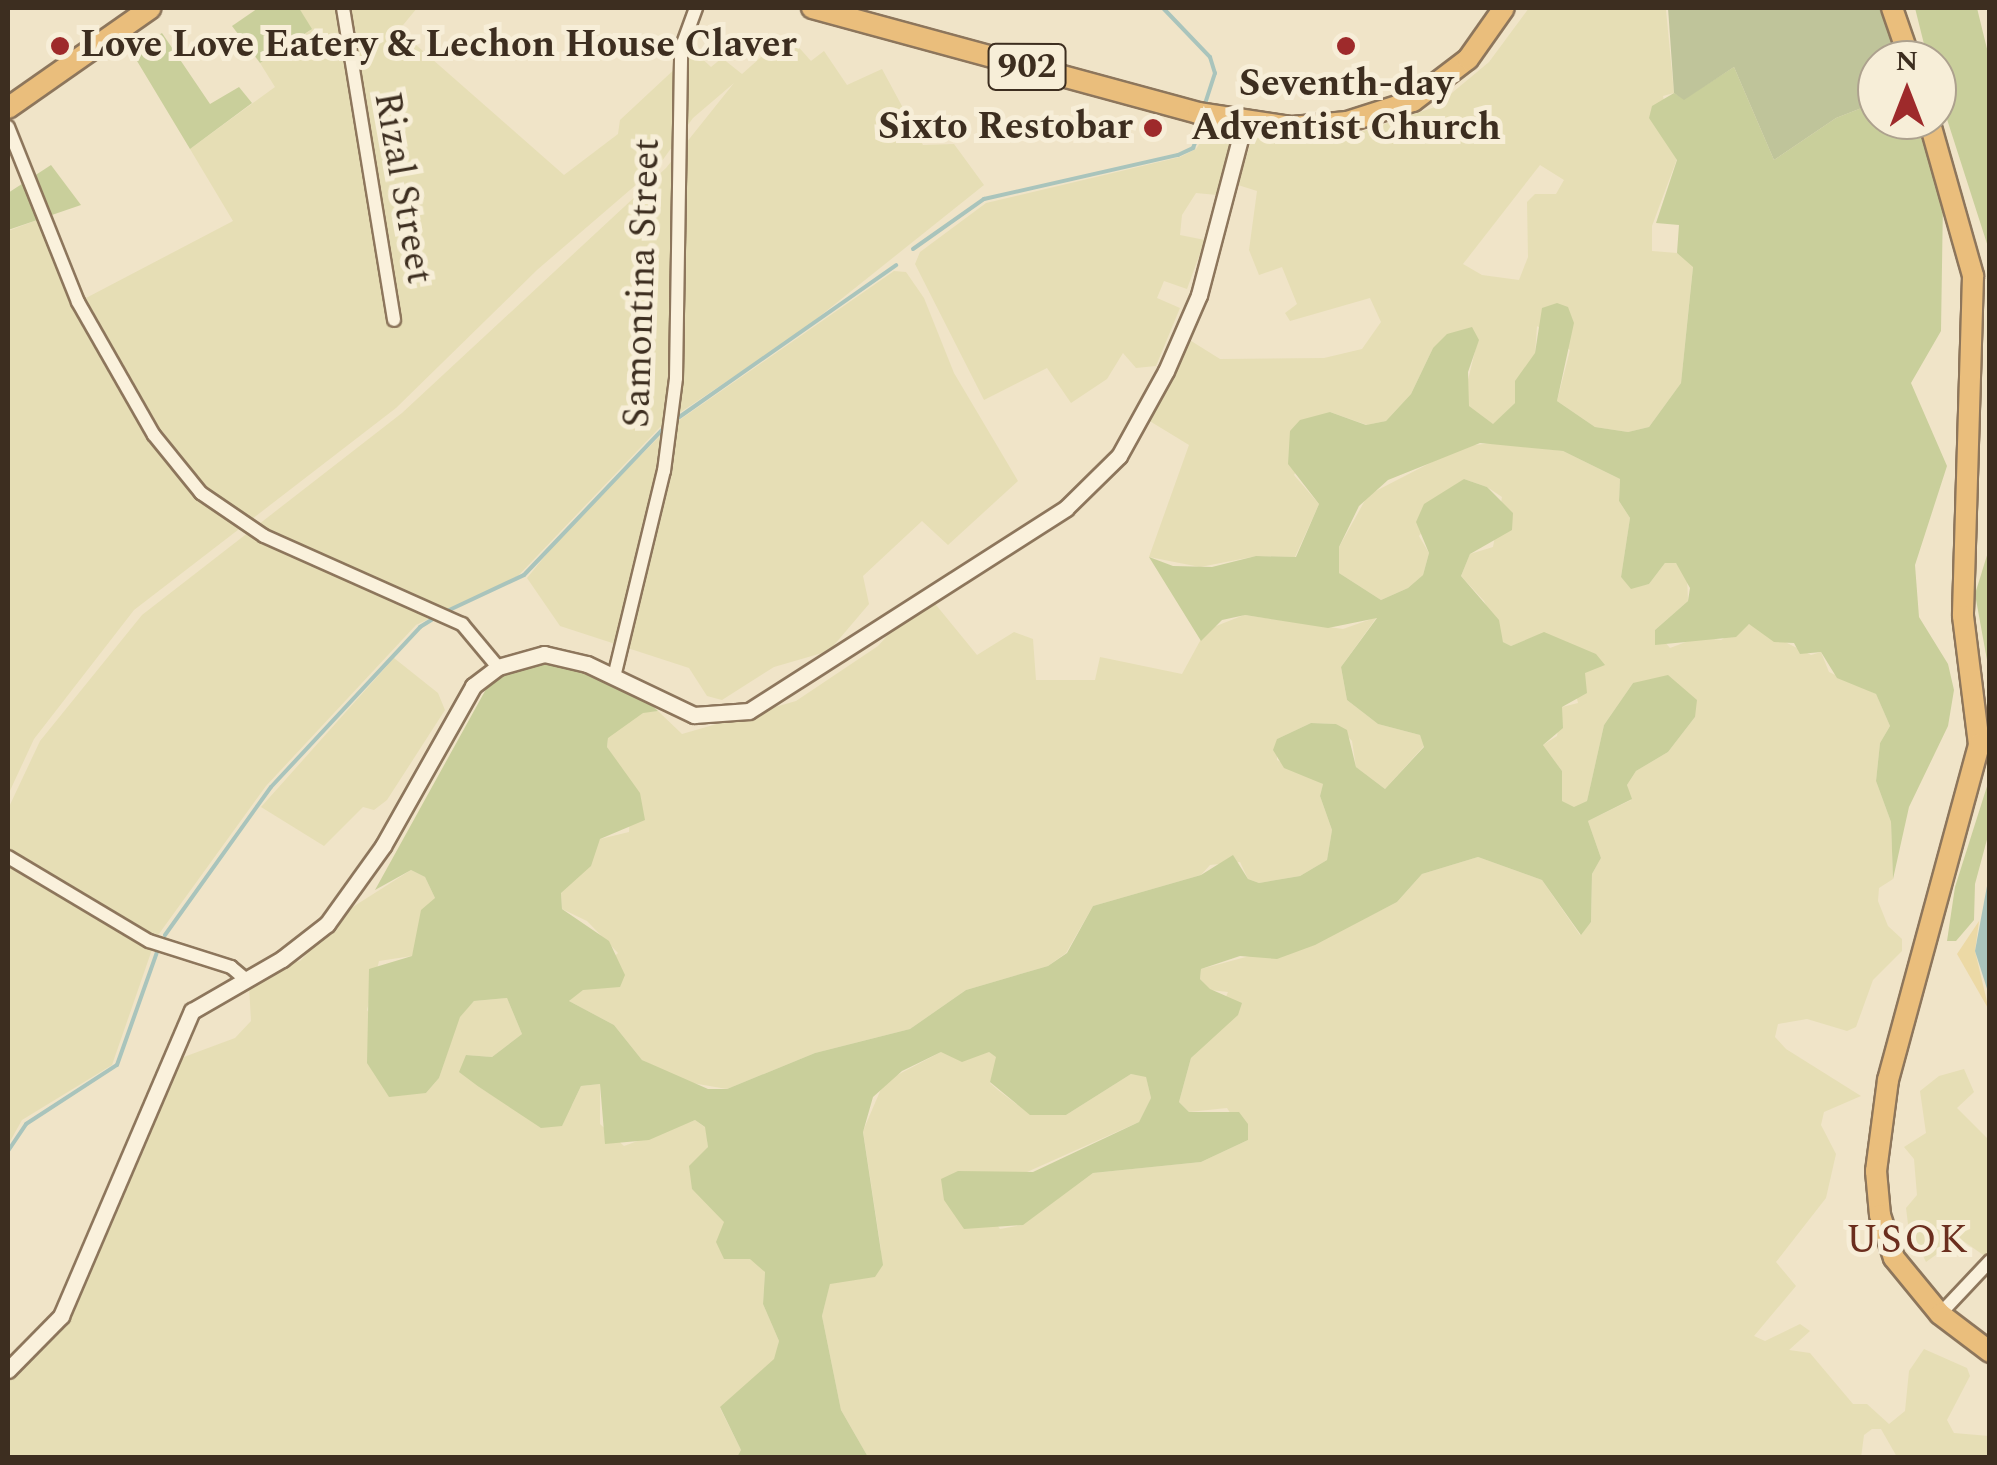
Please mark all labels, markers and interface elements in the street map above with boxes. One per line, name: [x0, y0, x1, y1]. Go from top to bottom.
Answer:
place label: Love Love Eatery & Lechon House Claver: [80, 23, 797, 69]
marker: Love Love Eatery & Lechon House Claver: [49, 35, 71, 57]
marker: Seventh-day Adventist Church: [1335, 35, 1357, 57]
road number: 902: [987, 37, 1067, 97]
north arrow: [1857, 40, 1957, 140]
text: N: [1896, 40, 1918, 83]
place label: Seventh-day Adventist Church: [1191, 62, 1501, 152]
street label: Rizal Street: [363, 88, 441, 288]
place label: Sixto Restobar: [878, 105, 1133, 151]
marker: Sixto Restobar: [1142, 117, 1164, 139]
street label: Samontina Street: [615, 137, 671, 429]
district label: USOK: [1846, 1217, 1970, 1265]

